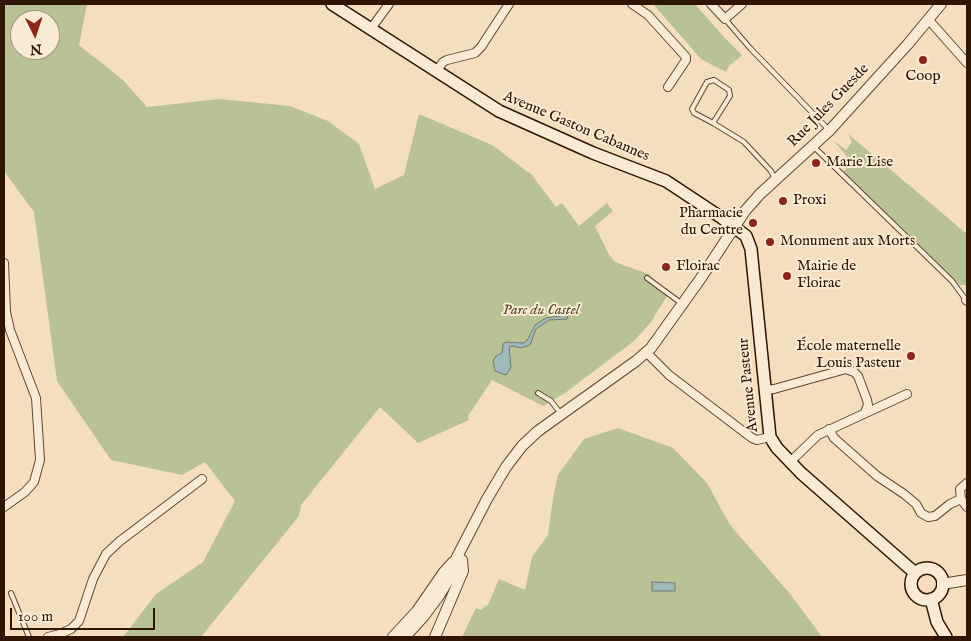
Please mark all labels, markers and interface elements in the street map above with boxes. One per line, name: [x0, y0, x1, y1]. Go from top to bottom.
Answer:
north arrow: [10, 10, 60, 60]
text: N: [29, 40, 43, 58]
marker: Coop: [917, 54, 929, 66]
street label: Rue Jules Guesde: [785, 61, 873, 151]
place label: Coop: [905, 68, 941, 86]
street label: Avenue Gaston Cabannes: [500, 88, 652, 166]
place label: Marie Lise: [826, 154, 893, 172]
marker: Marie Lise: [810, 157, 822, 169]
place label: Proxi: [793, 192, 826, 210]
marker: Proxi: [777, 195, 789, 207]
place label: Pharmacie du Centre: [679, 205, 743, 240]
marker: Pharmacie du Centre: [747, 217, 759, 229]
place label: Monument aux Morts: [780, 233, 915, 251]
marker: Monument aux Morts: [764, 236, 776, 248]
place label: Floirac: [676, 258, 720, 276]
place label: Mairie de Floirac: [797, 258, 856, 293]
marker: Floirac: [660, 261, 672, 273]
marker: Mairie de Floirac: [781, 270, 793, 282]
park label: Parc du Castel: [503, 302, 579, 320]
street label: Avenue Pasteur: [735, 337, 763, 433]
place label: École maternelle Louis Pasteur: [796, 338, 901, 373]
marker: École maternelle Louis Pasteur: [905, 350, 917, 362]
scale bar: [12, 598, 158, 630]
text: 100 m: [18, 607, 53, 626]

